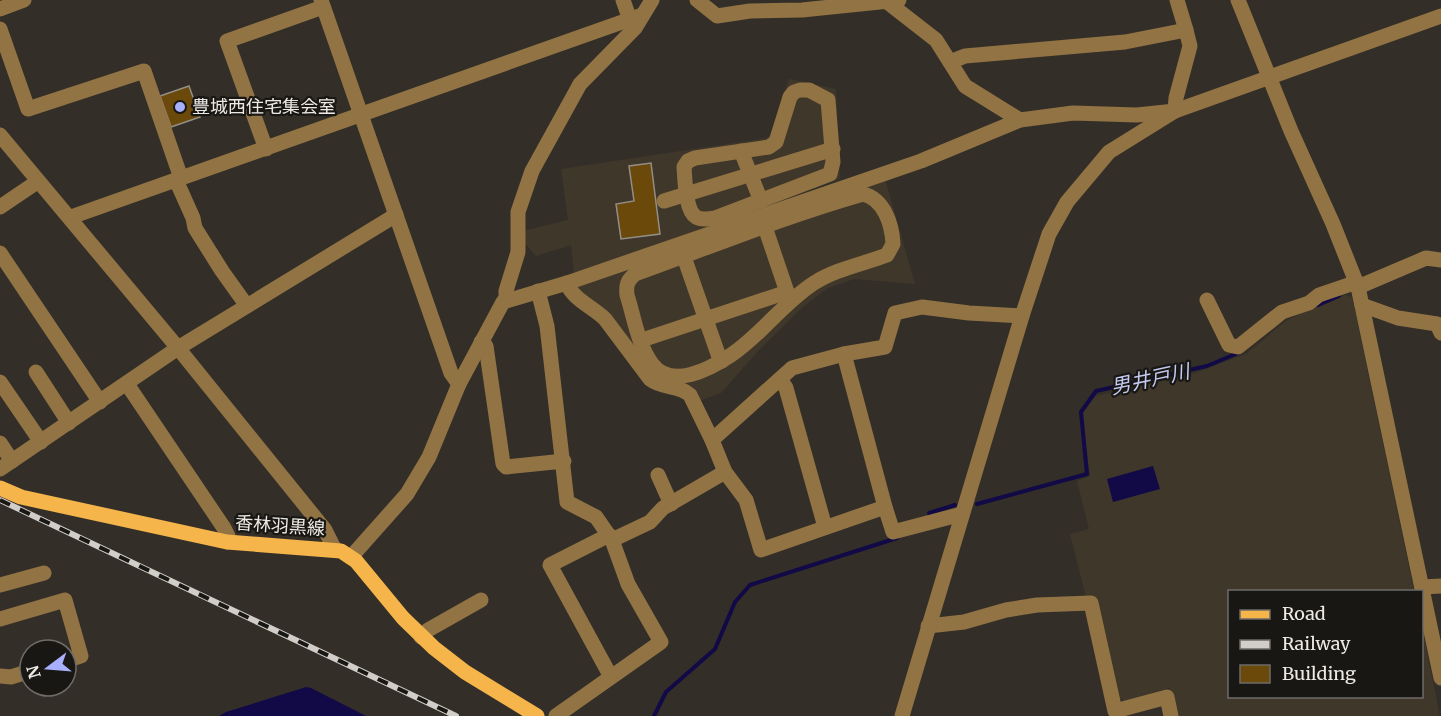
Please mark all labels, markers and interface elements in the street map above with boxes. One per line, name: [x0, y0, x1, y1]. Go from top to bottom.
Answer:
place label: 豊城西住宅集会室: [192, 95, 336, 118]
marker: 豊城西住宅集会室: [173, 100, 187, 114]
water label: 男井戸川: [1108, 358, 1194, 399]
street label: 香林羽黒線: [234, 511, 326, 540]
legend: [1228, 590, 1423, 698]
text: Road: [1282, 602, 1326, 625]
text: Railway: [1282, 632, 1351, 655]
north arrow: [18, 638, 78, 698]
text: Building: [1282, 662, 1356, 685]
text: N: [22, 663, 45, 681]

